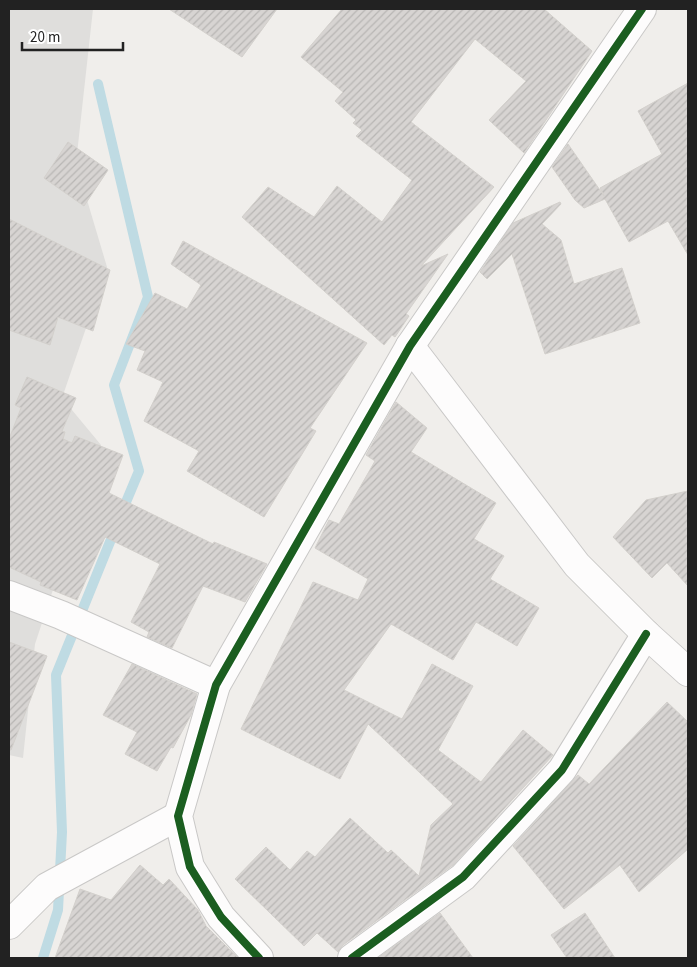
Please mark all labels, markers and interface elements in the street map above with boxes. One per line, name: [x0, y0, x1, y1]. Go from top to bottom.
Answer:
scale bar: [22, 20, 124, 52]
text: 20 m: [30, 27, 60, 48]

